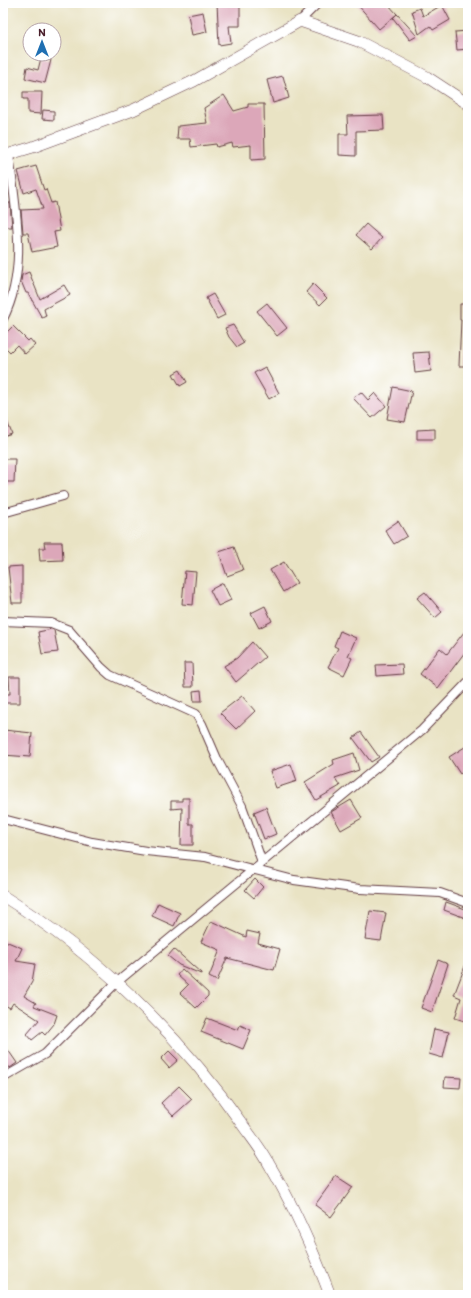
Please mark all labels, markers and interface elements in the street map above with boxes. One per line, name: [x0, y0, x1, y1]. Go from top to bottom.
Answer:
north arrow: [22, 22, 62, 62]
text: N: [38, 26, 46, 39]

